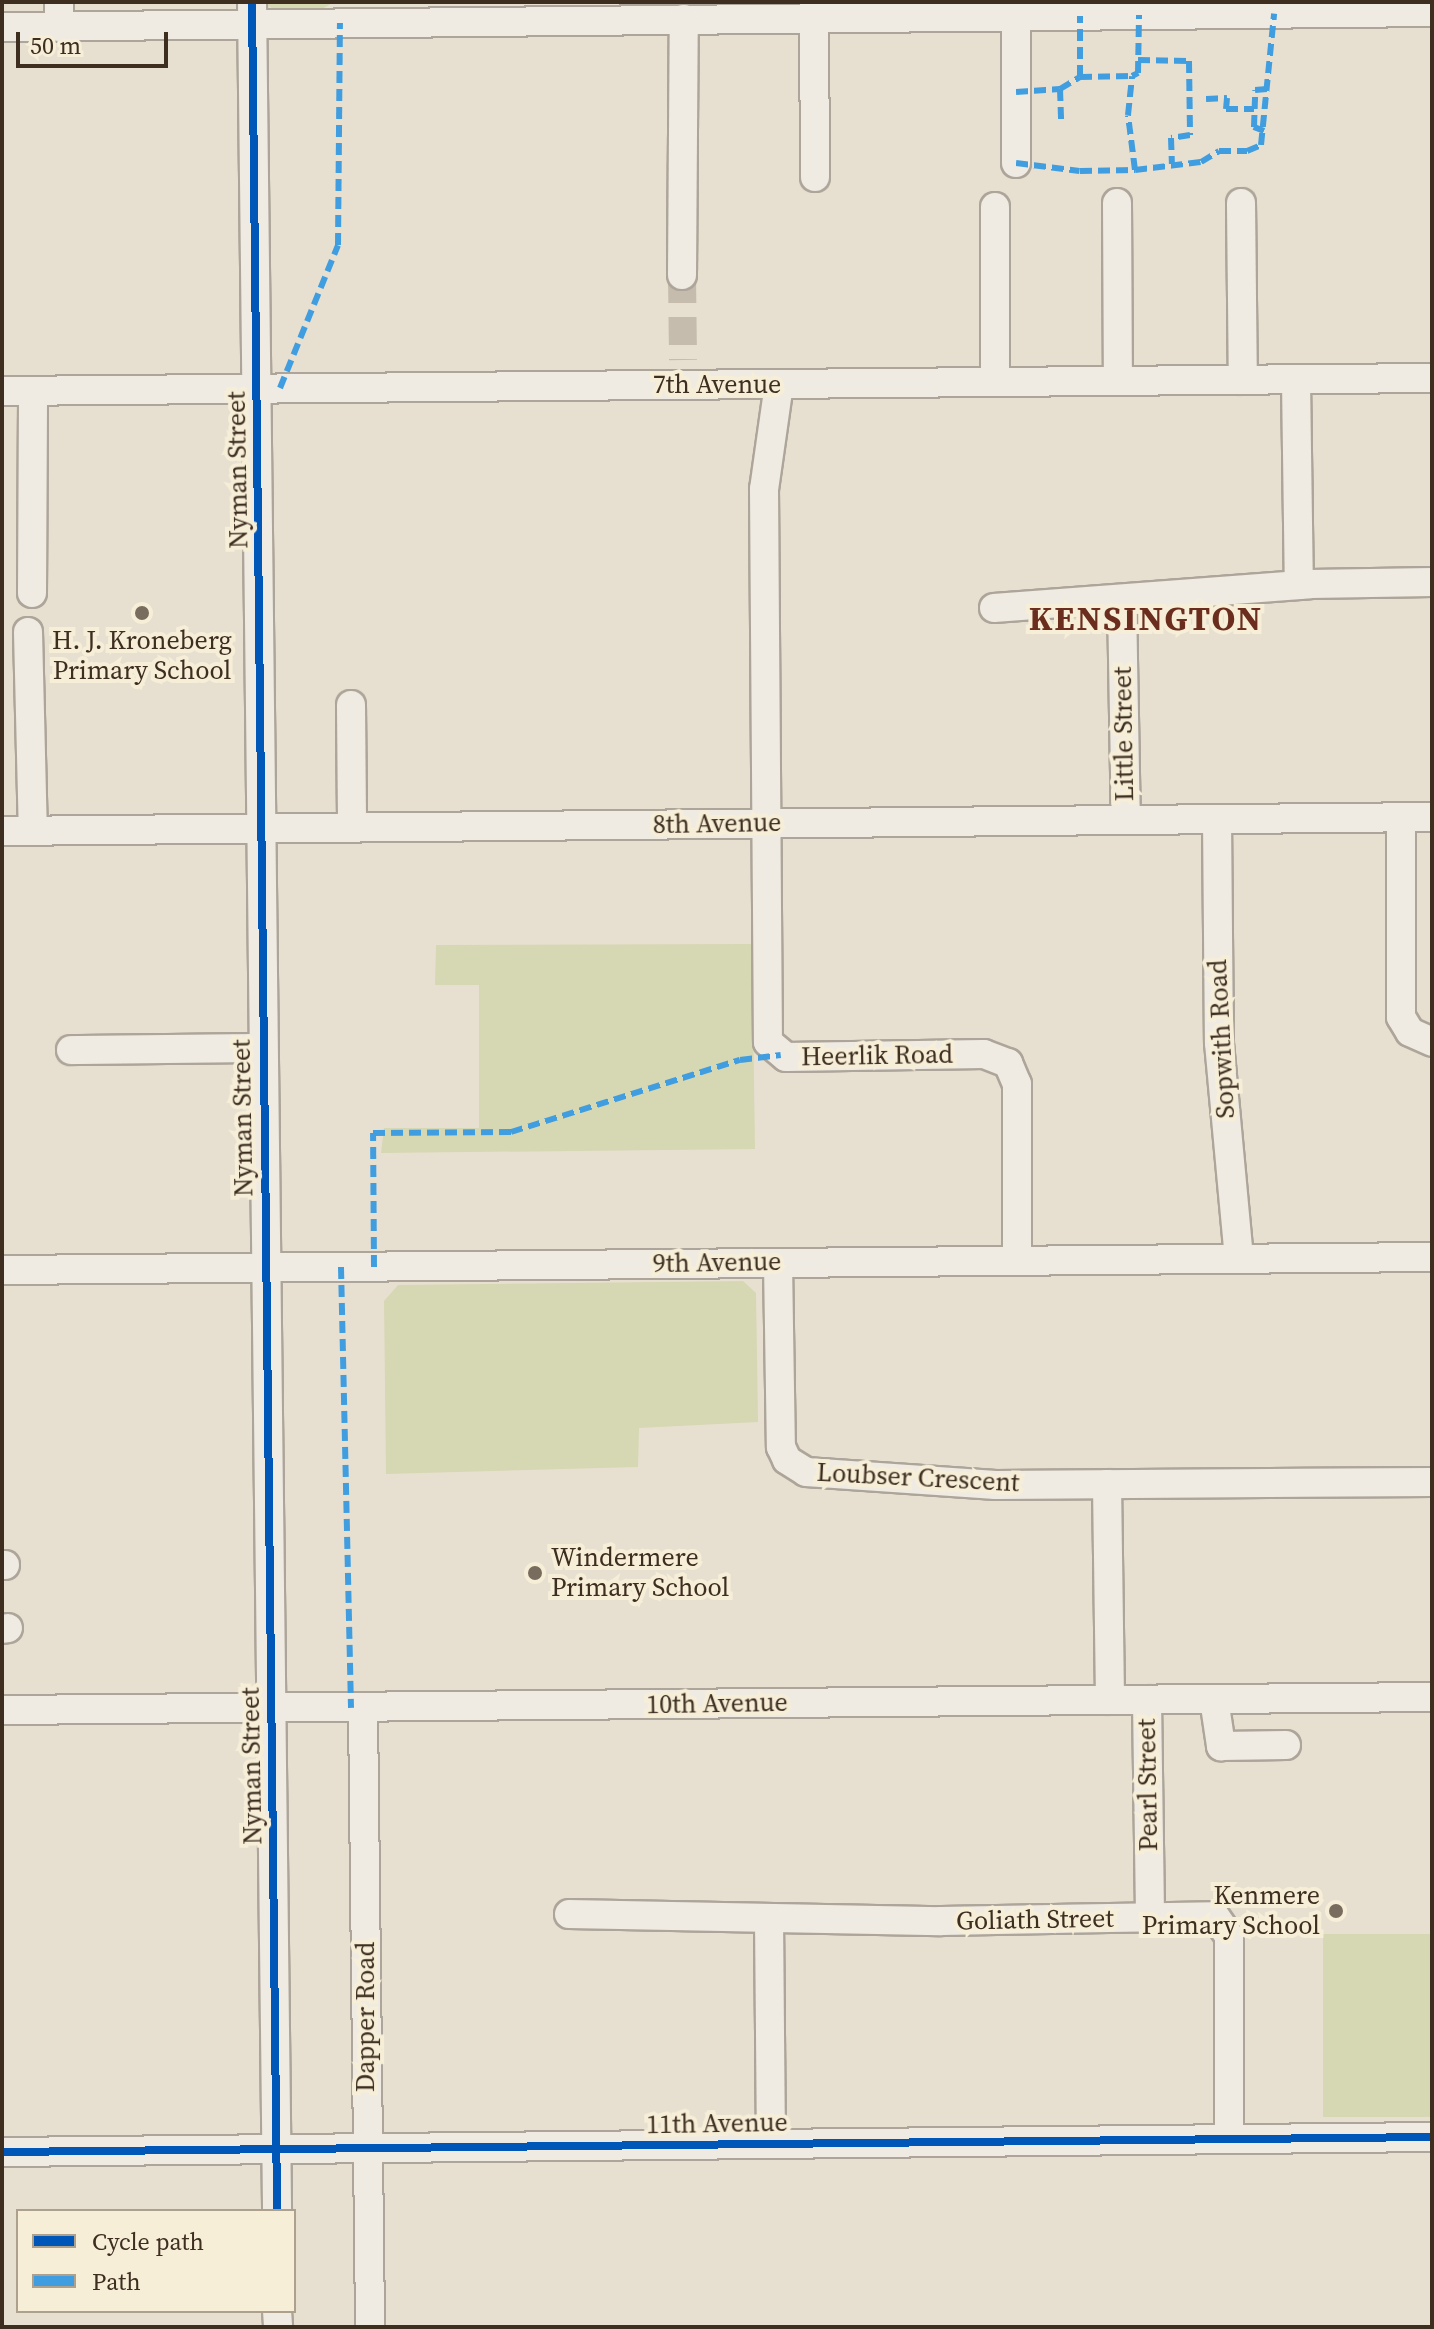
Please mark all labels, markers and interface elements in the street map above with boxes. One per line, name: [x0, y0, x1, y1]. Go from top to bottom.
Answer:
scale bar: [20, 16, 172, 66]
text: 50 m: [30, 29, 81, 62]
street label: 7th Avenue: [653, 369, 781, 401]
street label: Nyman Street: [221, 391, 255, 549]
district label: KENSINGTON: [1029, 599, 1263, 639]
marker: H. J. Kroneberg Primary School: [133, 604, 151, 622]
place label: H. J. Kroneberg Primary School: [52, 625, 232, 686]
street label: Little Street: [1107, 666, 1141, 802]
street label: 8th Avenue: [652, 807, 782, 841]
street label: Sopwith Road: [1202, 959, 1242, 1119]
street label: Nyman Street: [226, 1039, 260, 1197]
street label: Heerlik Road: [801, 1039, 953, 1073]
street label: 9th Avenue: [652, 1246, 782, 1280]
street label: Loubser Crescent: [816, 1457, 1020, 1499]
place label: Windermere Primary School: [551, 1542, 729, 1604]
marker: Windermere Primary School: [526, 1564, 544, 1582]
street label: Nyman Street: [235, 1687, 269, 1845]
street label: 10th Avenue: [646, 1687, 788, 1721]
street label: Pearl Street: [1131, 1718, 1165, 1852]
place label: Kenmere Primary School: [1142, 1880, 1320, 1942]
marker: Kenmere Primary School: [1327, 1902, 1345, 1920]
street label: Goliath Street: [956, 1903, 1114, 1937]
street label: Dapper Road: [350, 1942, 382, 2092]
street label: 11th Avenue: [646, 2107, 788, 2141]
legend: [16, 2209, 296, 2313]
text: Cycle path: [92, 2225, 204, 2258]
text: Path: [92, 2265, 141, 2298]

